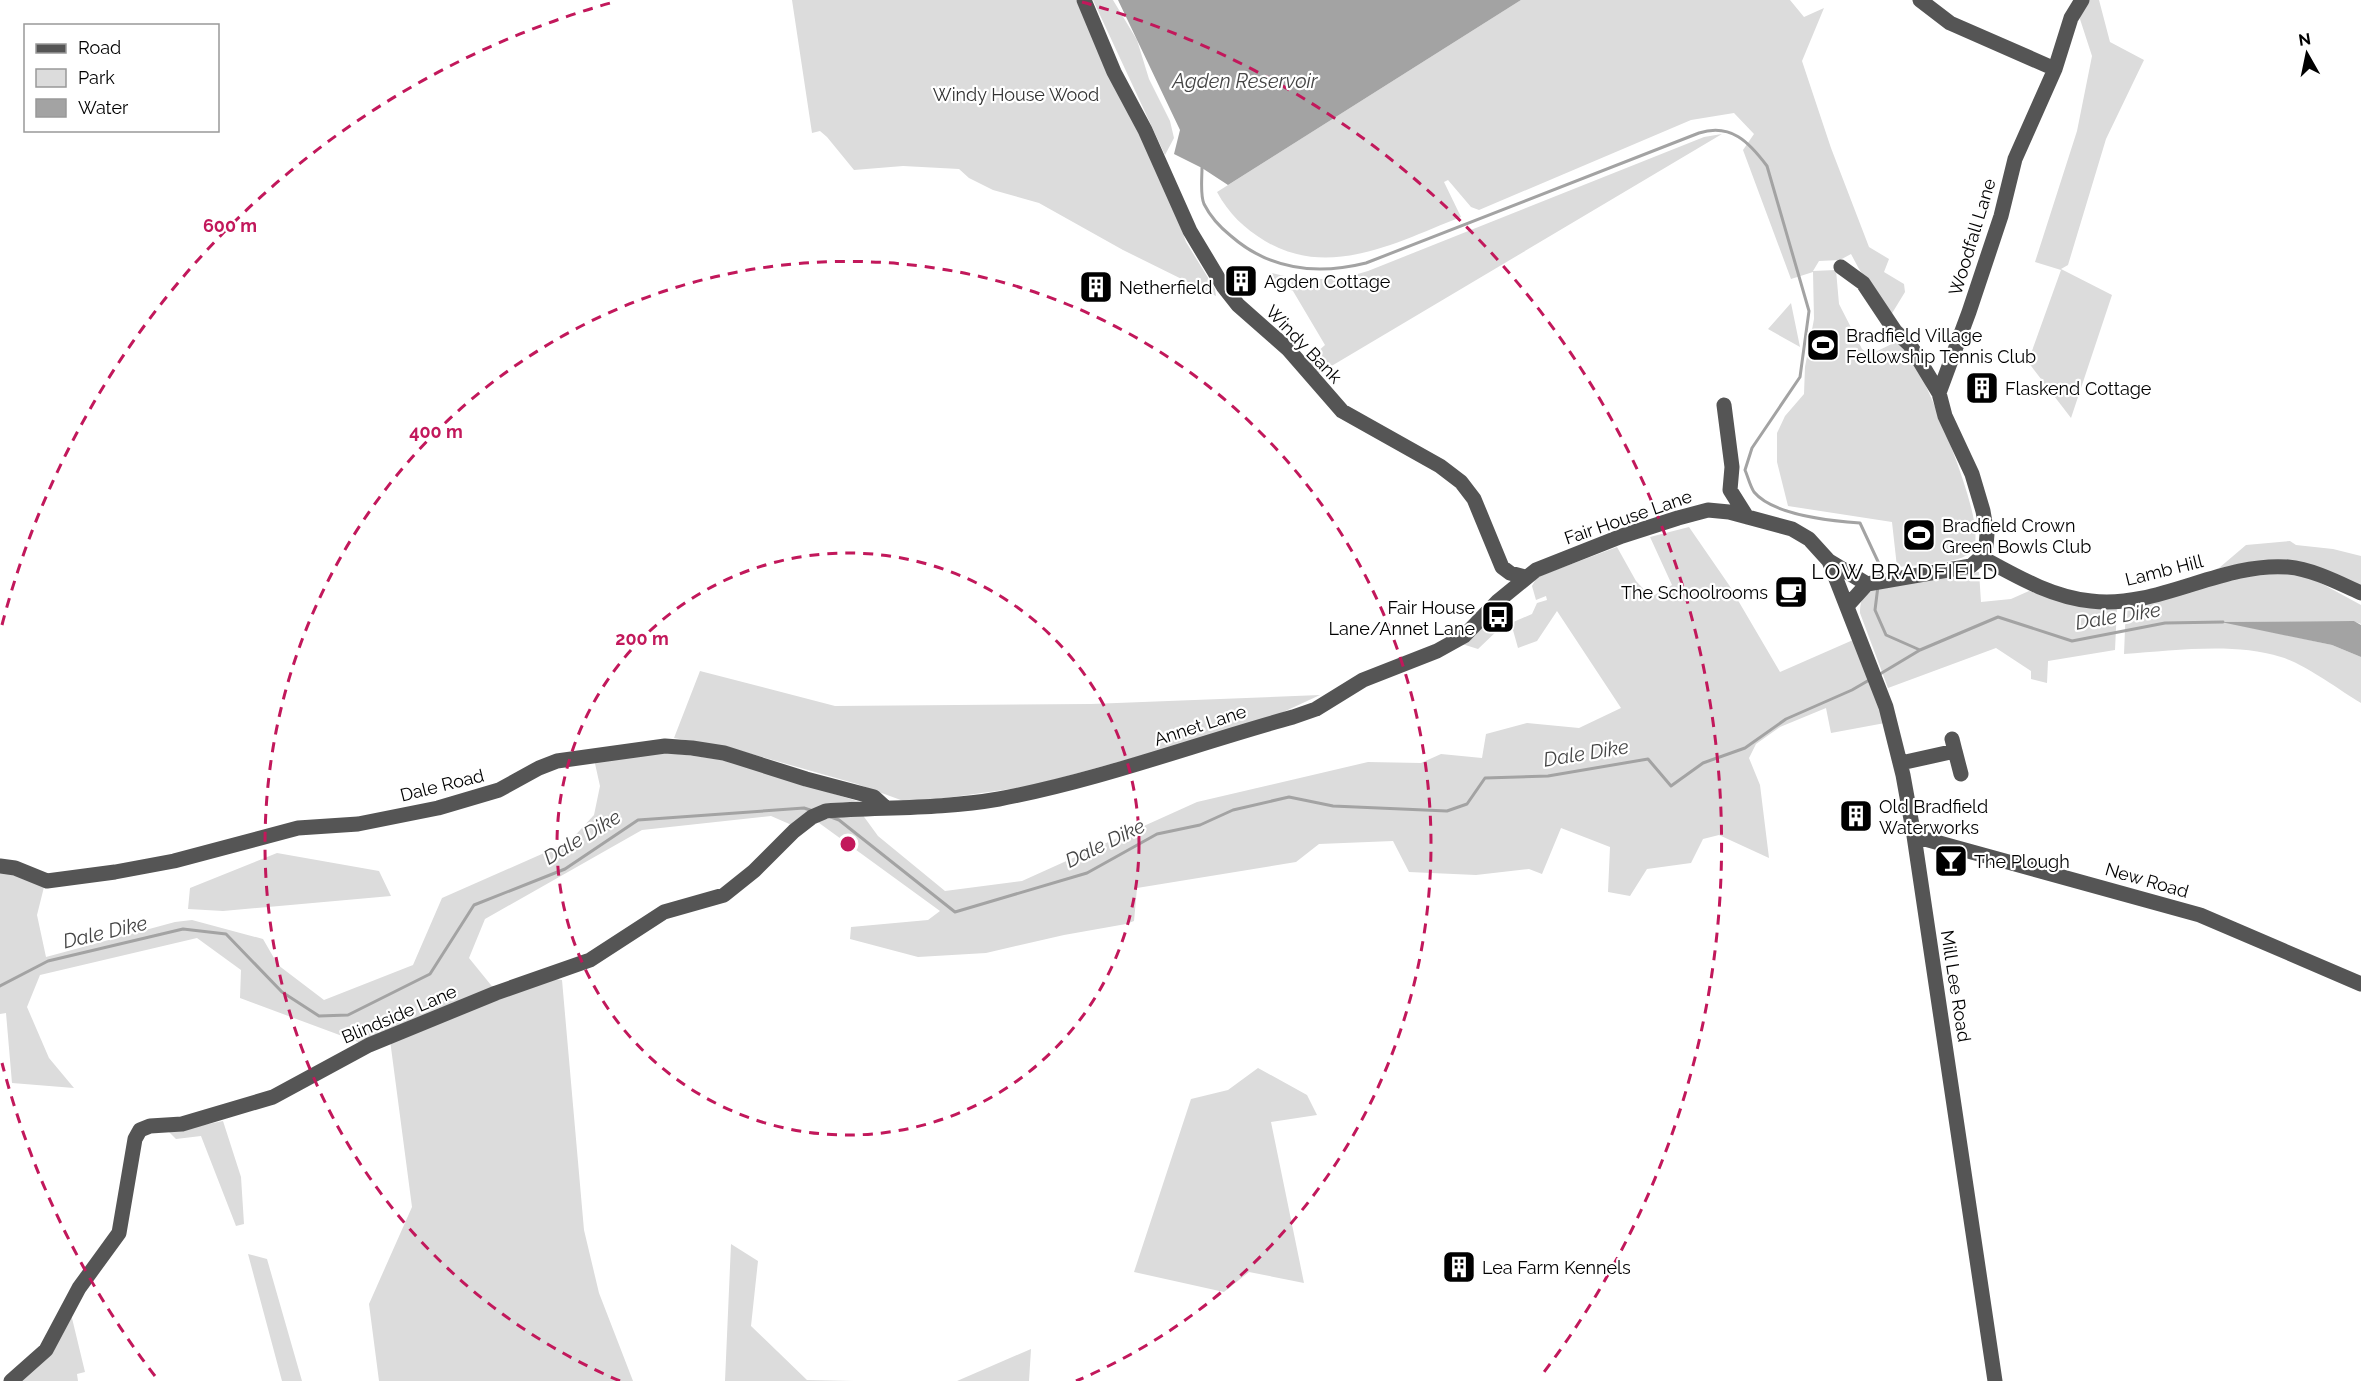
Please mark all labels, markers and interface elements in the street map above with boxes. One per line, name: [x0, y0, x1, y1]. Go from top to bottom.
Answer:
legend: [24, 24, 219, 132]
north arrow: [2277, 24, 2337, 84]
text: N: [2297, 29, 2312, 50]
text: Road: [78, 37, 121, 58]
text: Park: [78, 67, 115, 88]
water label: Agden Reservoir: [1171, 69, 1319, 93]
park label: Windy House Wood: [933, 84, 1099, 105]
text: Water: [78, 97, 129, 118]
street label: Woodfall Lane: [1944, 176, 2000, 298]
text: 600 m: [203, 215, 257, 236]
building icon: Agden Cottage: [1223, 263, 1259, 299]
building icon: Netherfield: [1078, 269, 1114, 305]
place label: Agden Cottage: [1264, 271, 1391, 292]
place label: Netherfield: [1119, 277, 1212, 298]
street label: Windy Bank: [1262, 301, 1347, 388]
place label: Bradfield Village Fellowship Tennis Club: [1846, 325, 2036, 367]
sports icon: Bradfield Village Fellowship Tennis Club: [1805, 327, 1841, 363]
building icon: Flaskend Cottage: [1964, 370, 2000, 406]
place label: Flaskend Cottage: [2005, 378, 2152, 399]
text: 400 m: [409, 421, 463, 442]
street label: Fair House Lane: [1562, 485, 1695, 549]
place label: Bradfield Crown Green Bowls Club: [1942, 515, 2091, 557]
sports icon: Bradfield Crown Green Bowls Club: [1901, 517, 1937, 553]
street label: Lamb Hill: [2123, 550, 2205, 590]
district label: LOW BRADFIELD: [1811, 559, 1999, 584]
cafe icon: The Schoolrooms: [1773, 574, 1809, 610]
place label: The Schoolrooms: [1621, 582, 1768, 603]
place label: Fair House Lane/Annet Lane: [1329, 597, 1475, 639]
water label: Dale Dike: [2074, 597, 2163, 635]
bus stop icon: Fair House Lane/Annet Lane: [1480, 599, 1516, 635]
text: 200 m: [615, 628, 669, 649]
street label: Annet Lane: [1151, 700, 1249, 750]
water label: Dale Dike: [1542, 734, 1631, 772]
street label: Dale Road: [398, 764, 486, 806]
place label: Old Bradfield Waterworks: [1879, 796, 1988, 838]
building icon: Old Bradfield Waterworks: [1838, 798, 1874, 834]
water label: Dale Dike: [539, 804, 625, 869]
water label: Dale Dike: [1061, 813, 1149, 873]
centre of rings: [838, 834, 858, 854]
bar icon: The Plough: [1933, 843, 1969, 879]
place label: The Plough: [1974, 851, 2070, 872]
street label: New Road: [2103, 858, 2191, 902]
water label: Dale Dike: [60, 911, 150, 953]
street label: Mill Lee Road: [1937, 929, 1975, 1043]
street label: Blindside Lane: [338, 980, 460, 1048]
building icon: Lea Farm Kennels: [1441, 1249, 1477, 1285]
place label: Lea Farm Kennels: [1482, 1257, 1631, 1278]

